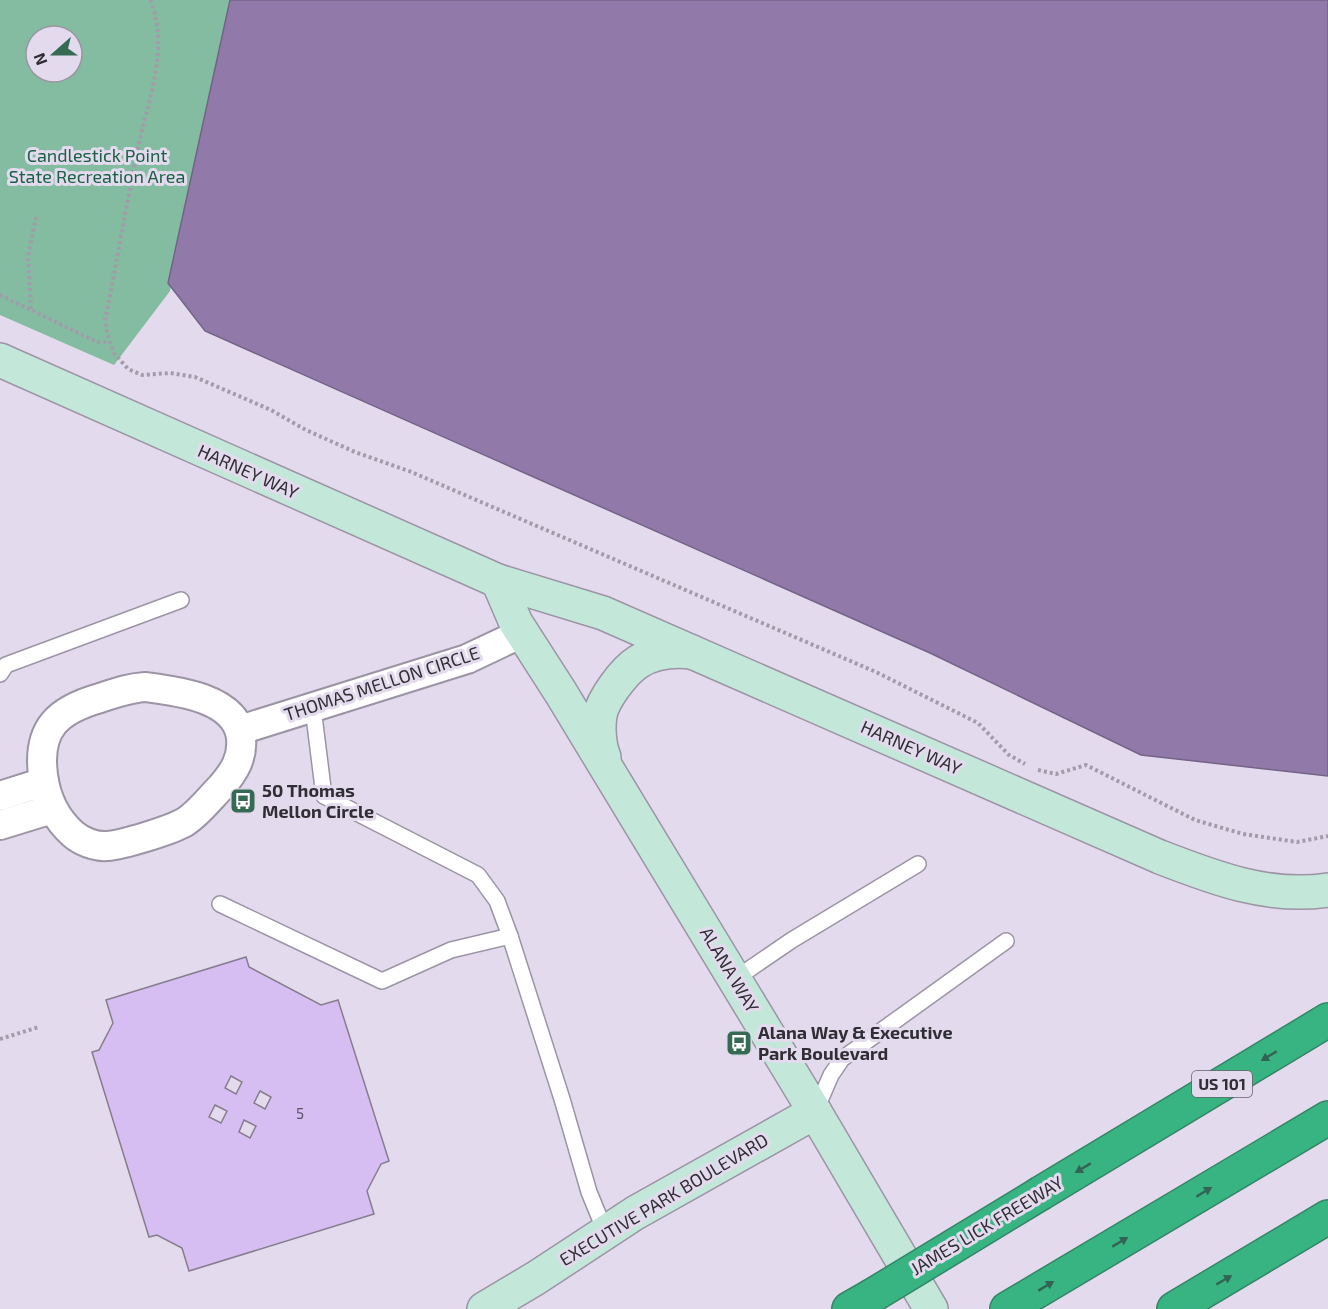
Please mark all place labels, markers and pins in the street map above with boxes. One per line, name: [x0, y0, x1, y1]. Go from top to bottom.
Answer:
place label: 50 Thomas Mellon Circle: [262, 779, 374, 822]
bus stop icon: 50 Thomas Mellon Circle: [228, 786, 258, 816]
place label: Alana Way & Executive Park Boulevard: [758, 1021, 953, 1064]
bus stop icon: Alana Way & Executive Park Boulevard: [724, 1028, 754, 1058]

